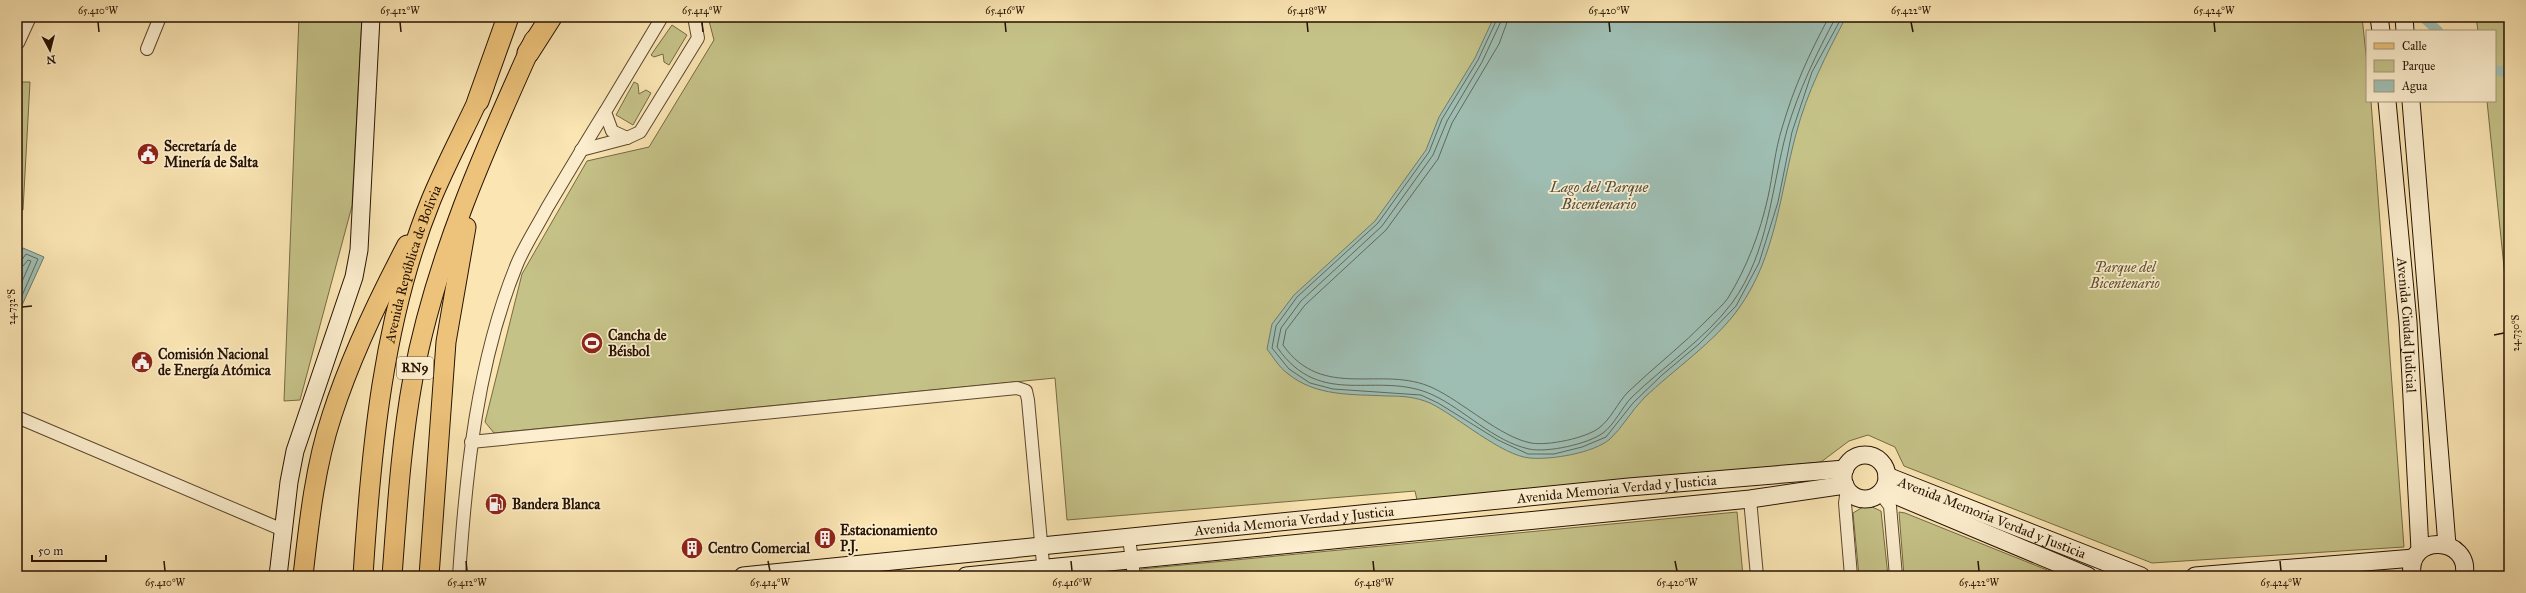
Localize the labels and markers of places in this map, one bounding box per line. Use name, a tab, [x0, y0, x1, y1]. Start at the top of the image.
place label: Secretaría de Minería de Salta	[164, 138, 259, 171]
public building icon: Secretaría de Minería de Salta	[135, 141, 161, 167]
place label: Cancha de Béisbol	[608, 327, 667, 360]
sports icon: Cancha de Béisbol	[579, 330, 605, 356]
place label: Comisión Nacional de Energía Atómica	[158, 346, 272, 380]
public building icon: Comisión Nacional de Energía Atómica	[129, 349, 155, 375]
fuel station icon: Bandera Blanca	[483, 491, 509, 517]
place label: Bandera Blanca	[512, 496, 601, 513]
place label: Estacionamiento P.J.	[840, 522, 937, 556]
building icon: Estacionamiento P.J.	[812, 525, 838, 551]
building icon: Centro Comercial	[679, 535, 705, 561]
place label: Centro Comercial	[708, 540, 811, 557]

